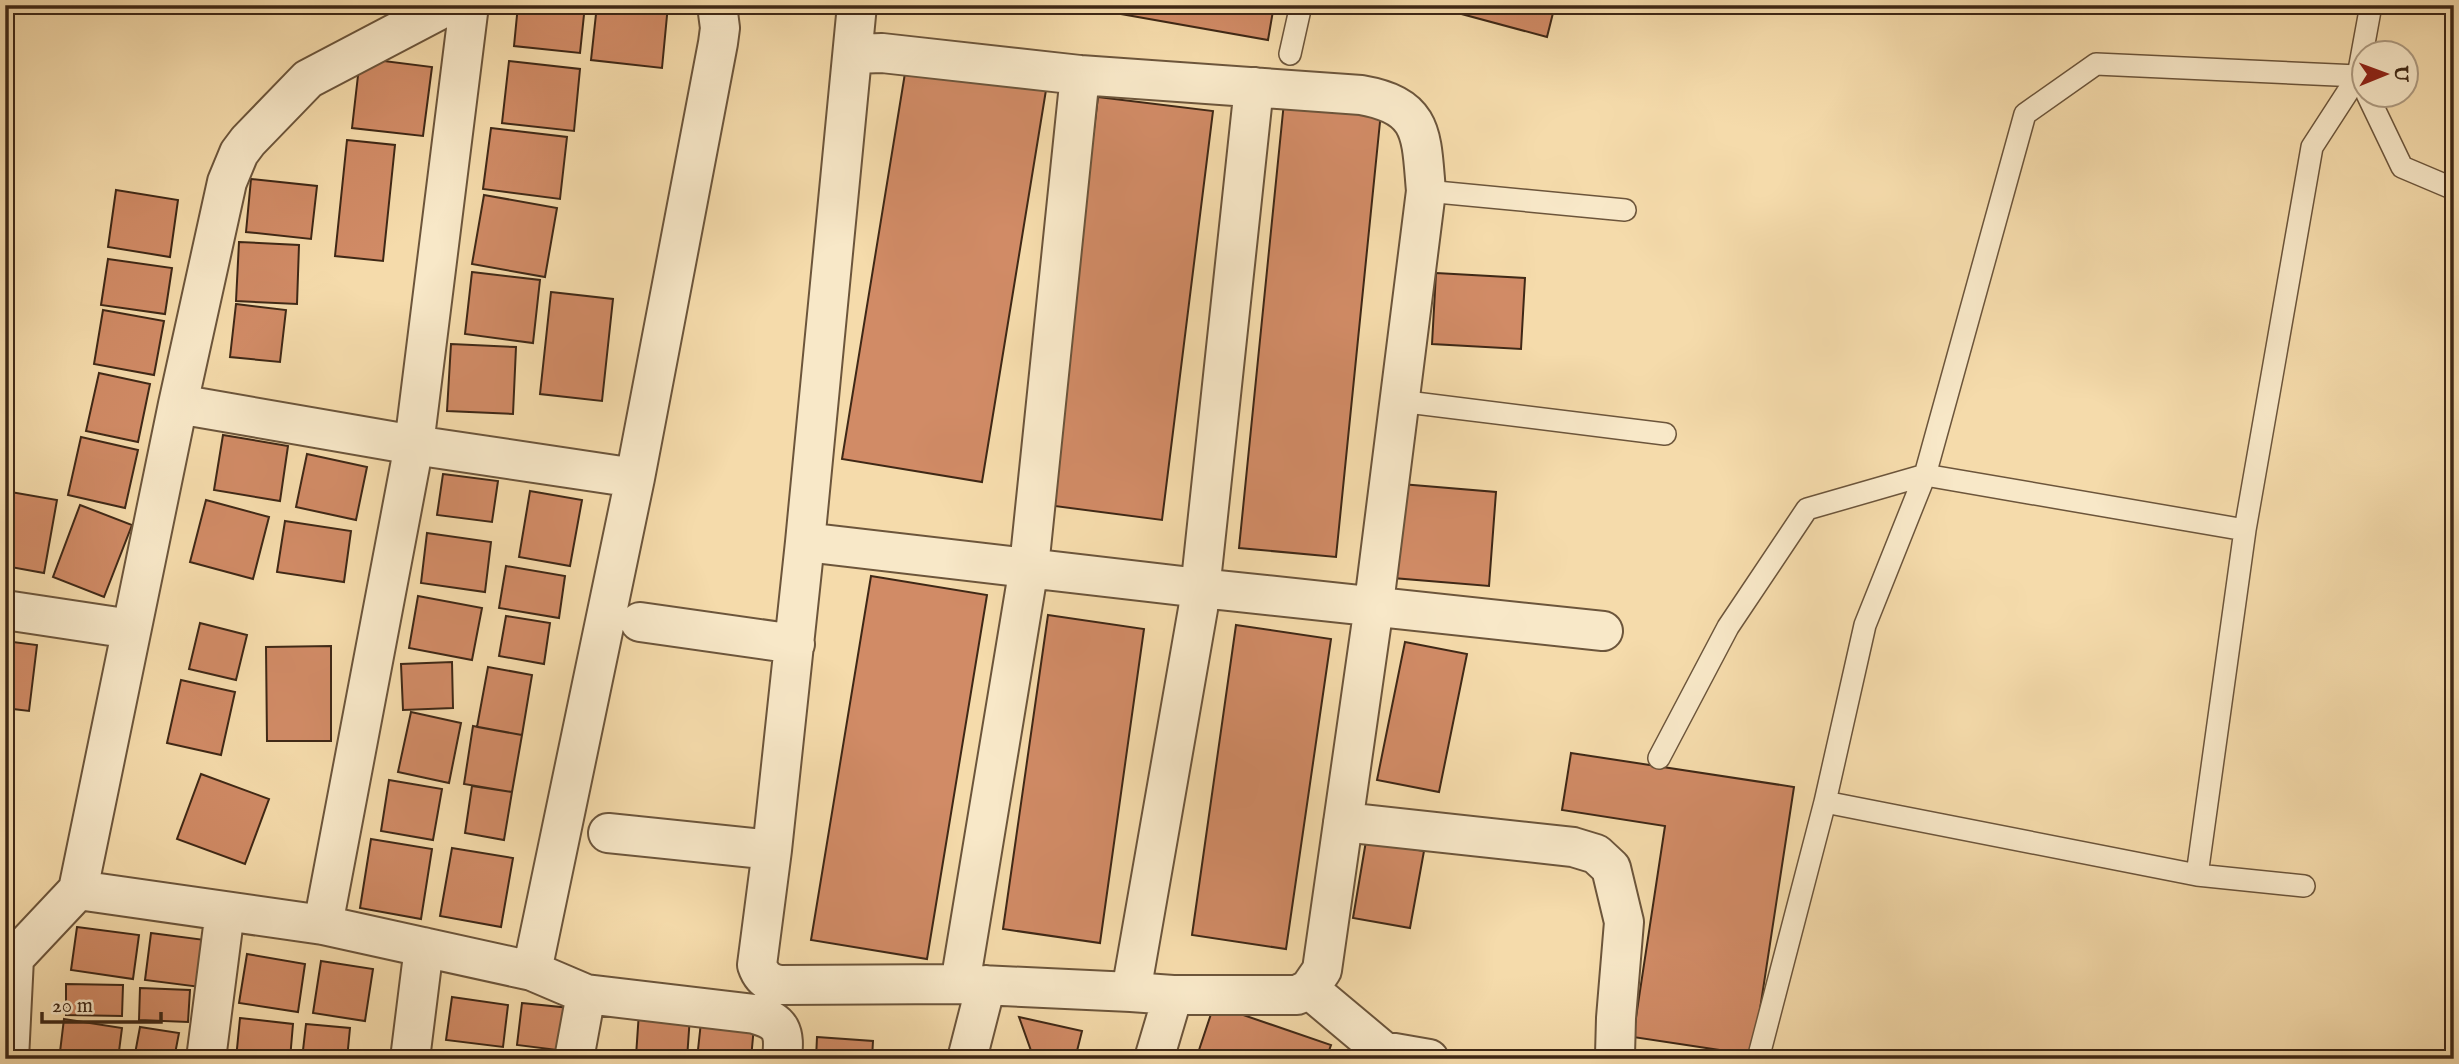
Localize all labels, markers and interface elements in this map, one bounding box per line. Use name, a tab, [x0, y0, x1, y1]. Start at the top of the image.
north arrow	[2350, 38, 2420, 108]
text: U	[2388, 64, 2412, 83]
scale bar	[42, 980, 161, 1024]
text: 20 m	[52, 993, 93, 1020]

